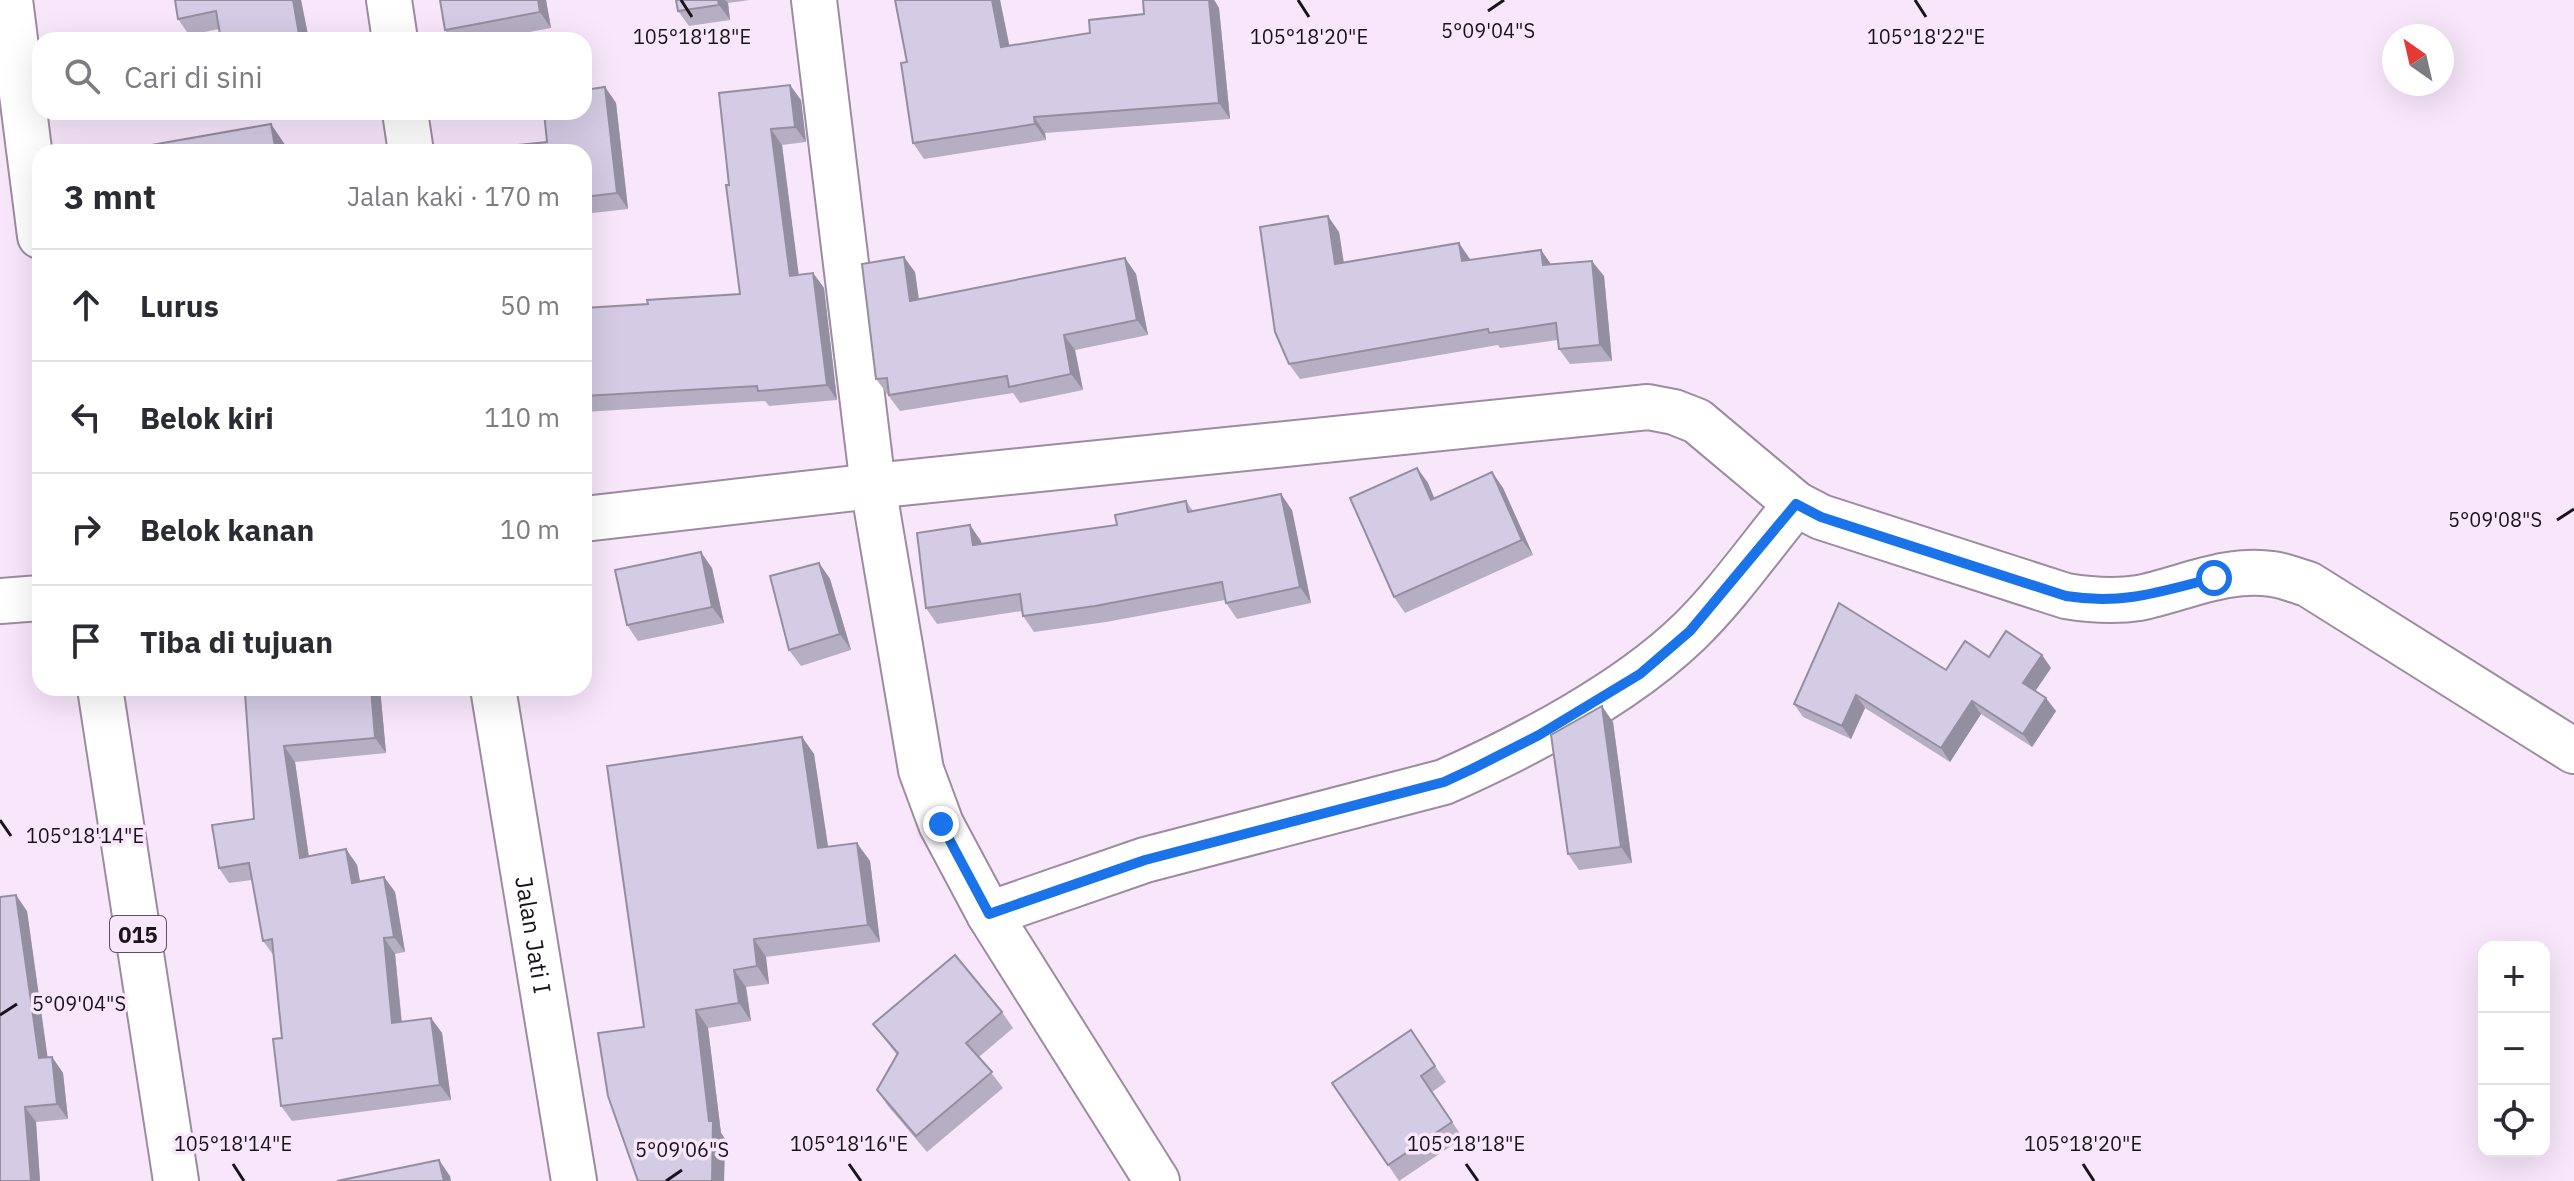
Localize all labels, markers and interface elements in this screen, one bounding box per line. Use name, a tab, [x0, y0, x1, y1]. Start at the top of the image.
text: 5°09'04"S	[1441, 17, 1535, 44]
text: 105°18'18"E	[633, 23, 751, 50]
text: 105°18'20"E	[1250, 23, 1368, 50]
text: 105°18'22"E	[1867, 23, 1985, 50]
north arrow	[2382, 24, 2454, 96]
search box	[32, 32, 592, 120]
icon: search	[60, 54, 104, 98]
text: Cari di sini	[124, 57, 263, 96]
text: 3 mnt	[64, 174, 156, 218]
text: Jalan kaki · 170 m	[347, 179, 560, 213]
icon: ahead	[64, 283, 108, 327]
text: Lurus	[140, 286, 219, 325]
text: 50 m	[500, 288, 560, 322]
icon: left	[64, 395, 108, 439]
text: Belok kiri	[140, 398, 274, 437]
text: 110 m	[484, 400, 560, 434]
text: 5°09'08"S	[2448, 506, 2542, 533]
icon: right	[64, 507, 108, 551]
text: Belok kanan	[140, 510, 314, 549]
text: 10 m	[500, 512, 560, 546]
route start	[2196, 560, 2232, 596]
icon: arrive	[64, 619, 108, 663]
text: Tiba di tujuan	[140, 622, 333, 661]
route end	[923, 806, 959, 842]
text: 105°18'14"E	[26, 822, 144, 849]
street label: Jalan Jati I	[508, 874, 559, 996]
road number: 015	[110, 916, 166, 952]
map controls	[2478, 941, 2550, 1157]
button: +	[2478, 941, 2550, 1013]
text: 5°09'04"S	[32, 990, 126, 1017]
button: −	[2478, 1013, 2550, 1085]
button: locate	[2478, 1085, 2550, 1157]
text: 105°18'14"E	[174, 1130, 292, 1157]
text: 105°18'16"E	[790, 1130, 908, 1157]
text: 105°18'18"E	[1407, 1130, 1525, 1157]
text: 105°18'20"E	[2024, 1130, 2142, 1157]
text: 5°09'06"S	[635, 1136, 729, 1163]

